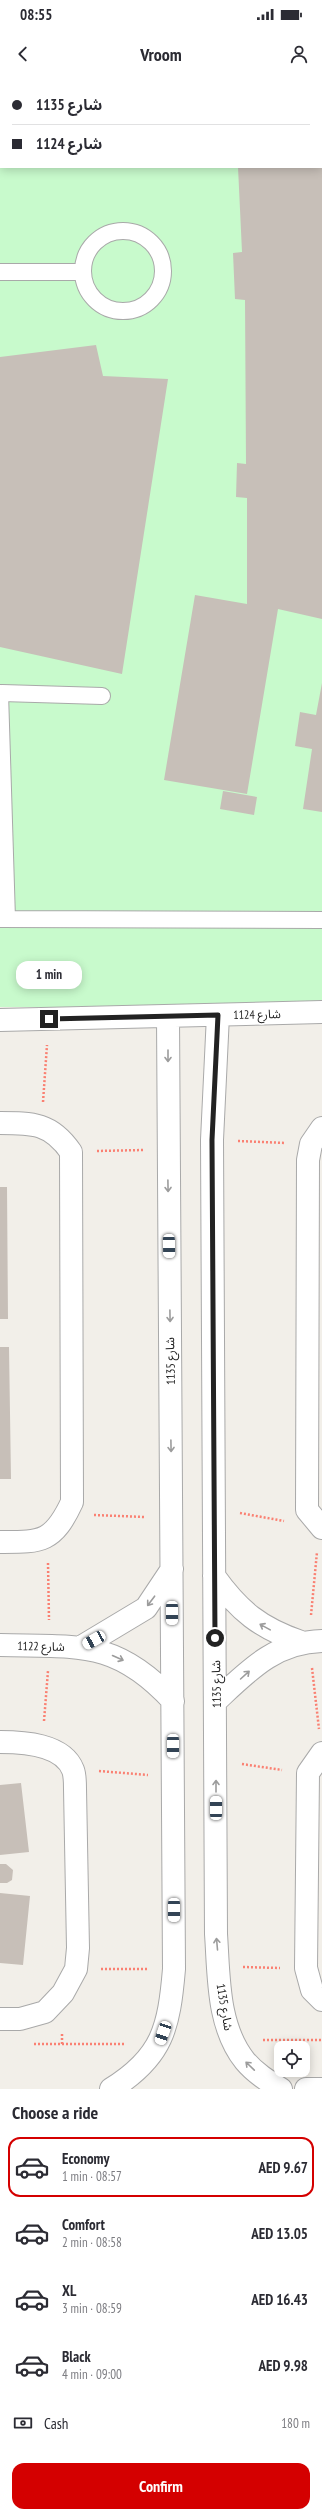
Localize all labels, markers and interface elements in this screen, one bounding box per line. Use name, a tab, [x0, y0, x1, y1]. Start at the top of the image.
text: 08:55	[20, 5, 52, 24]
icon: back	[12, 43, 34, 65]
text: Vroom	[140, 43, 182, 66]
icon: person	[288, 43, 310, 65]
text: شارع 1135	[36, 95, 102, 114]
text: شارع 1124	[36, 134, 102, 153]
callout: 1 min	[16, 961, 82, 989]
text: 1 min	[36, 966, 62, 983]
street label: شارع 1124	[233, 1006, 281, 1024]
route end	[40, 1010, 58, 1028]
one-way arrow	[164, 1049, 172, 1062]
one-way arrow	[164, 1179, 172, 1192]
car	[163, 1234, 175, 1258]
one-way arrow	[166, 1309, 173, 1322]
street label: شارع 1135	[162, 1337, 180, 1385]
one-way arrow	[167, 1439, 175, 1452]
one-way arrow	[147, 1596, 155, 1607]
car	[166, 1601, 178, 1625]
one-way arrow	[260, 1622, 272, 1630]
car	[81, 1629, 107, 1651]
route start	[206, 1629, 224, 1647]
street label: شارع 1122	[17, 1638, 65, 1656]
one-way arrow	[112, 1655, 124, 1662]
street label: شارع 1135	[208, 1660, 226, 1708]
one-way arrow	[239, 1670, 250, 1679]
car	[167, 1734, 179, 1758]
one-way arrow	[212, 1780, 220, 1793]
car	[210, 1796, 222, 1820]
car	[168, 1898, 180, 1922]
one-way arrow	[213, 1938, 220, 1951]
street label: شارع 1135	[212, 1982, 237, 2032]
car	[153, 2020, 173, 2046]
map controls	[274, 2041, 310, 2077]
button: locate	[274, 2041, 310, 2077]
one-way arrow	[245, 2061, 255, 2071]
text: Choose a ride	[12, 2101, 98, 2124]
icon: car	[14, 2149, 50, 2185]
text: Economy	[62, 2149, 110, 2168]
text: AED 9.67	[258, 2158, 308, 2177]
text: 1 min · 08:57	[62, 2168, 122, 2185]
icon: car	[14, 2215, 50, 2251]
text: Comfort	[62, 2215, 105, 2234]
text: AED 13.05	[251, 2224, 308, 2243]
text: 2 min · 08:58	[62, 2234, 122, 2251]
icon: car	[14, 2281, 50, 2317]
text: XL	[62, 2281, 76, 2300]
text: AED 16.43	[251, 2290, 308, 2309]
text: 3 min · 08:59	[62, 2300, 122, 2317]
icon: car	[14, 2347, 50, 2383]
text: Black	[62, 2347, 91, 2366]
text: AED 9.98	[258, 2356, 308, 2375]
text: 4 min · 09:00	[62, 2366, 122, 2383]
icon: cash	[12, 2412, 34, 2434]
text: Cash	[44, 2414, 68, 2433]
text: 180 m	[281, 2415, 310, 2432]
button: Confirm	[12, 2463, 310, 2509]

